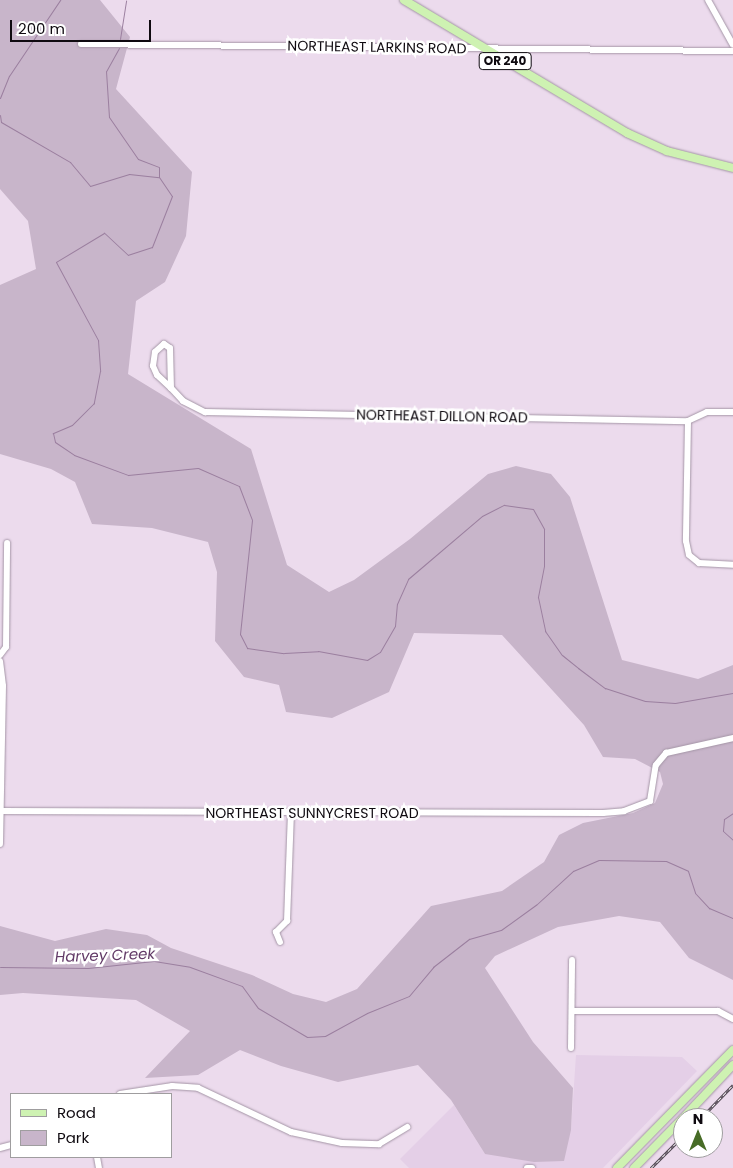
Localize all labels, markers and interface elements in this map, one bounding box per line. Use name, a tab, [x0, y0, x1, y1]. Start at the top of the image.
scale bar	[12, 10, 154, 42]
text: 200 m	[18, 18, 65, 39]
street label: NORTHEAST LARKINS ROAD	[287, 37, 467, 57]
road number: OR 240	[478, 51, 532, 70]
street label: NORTHEAST DILLON ROAD	[356, 406, 528, 426]
street label: NORTHEAST SUNNYCREST ROAD	[205, 805, 419, 821]
water label: Harvey Creek	[55, 944, 155, 966]
legend	[10, 1093, 172, 1158]
text: Road	[57, 1102, 96, 1123]
north arrow	[673, 1108, 723, 1158]
text: N	[693, 1109, 703, 1129]
text: Park	[57, 1127, 89, 1148]

